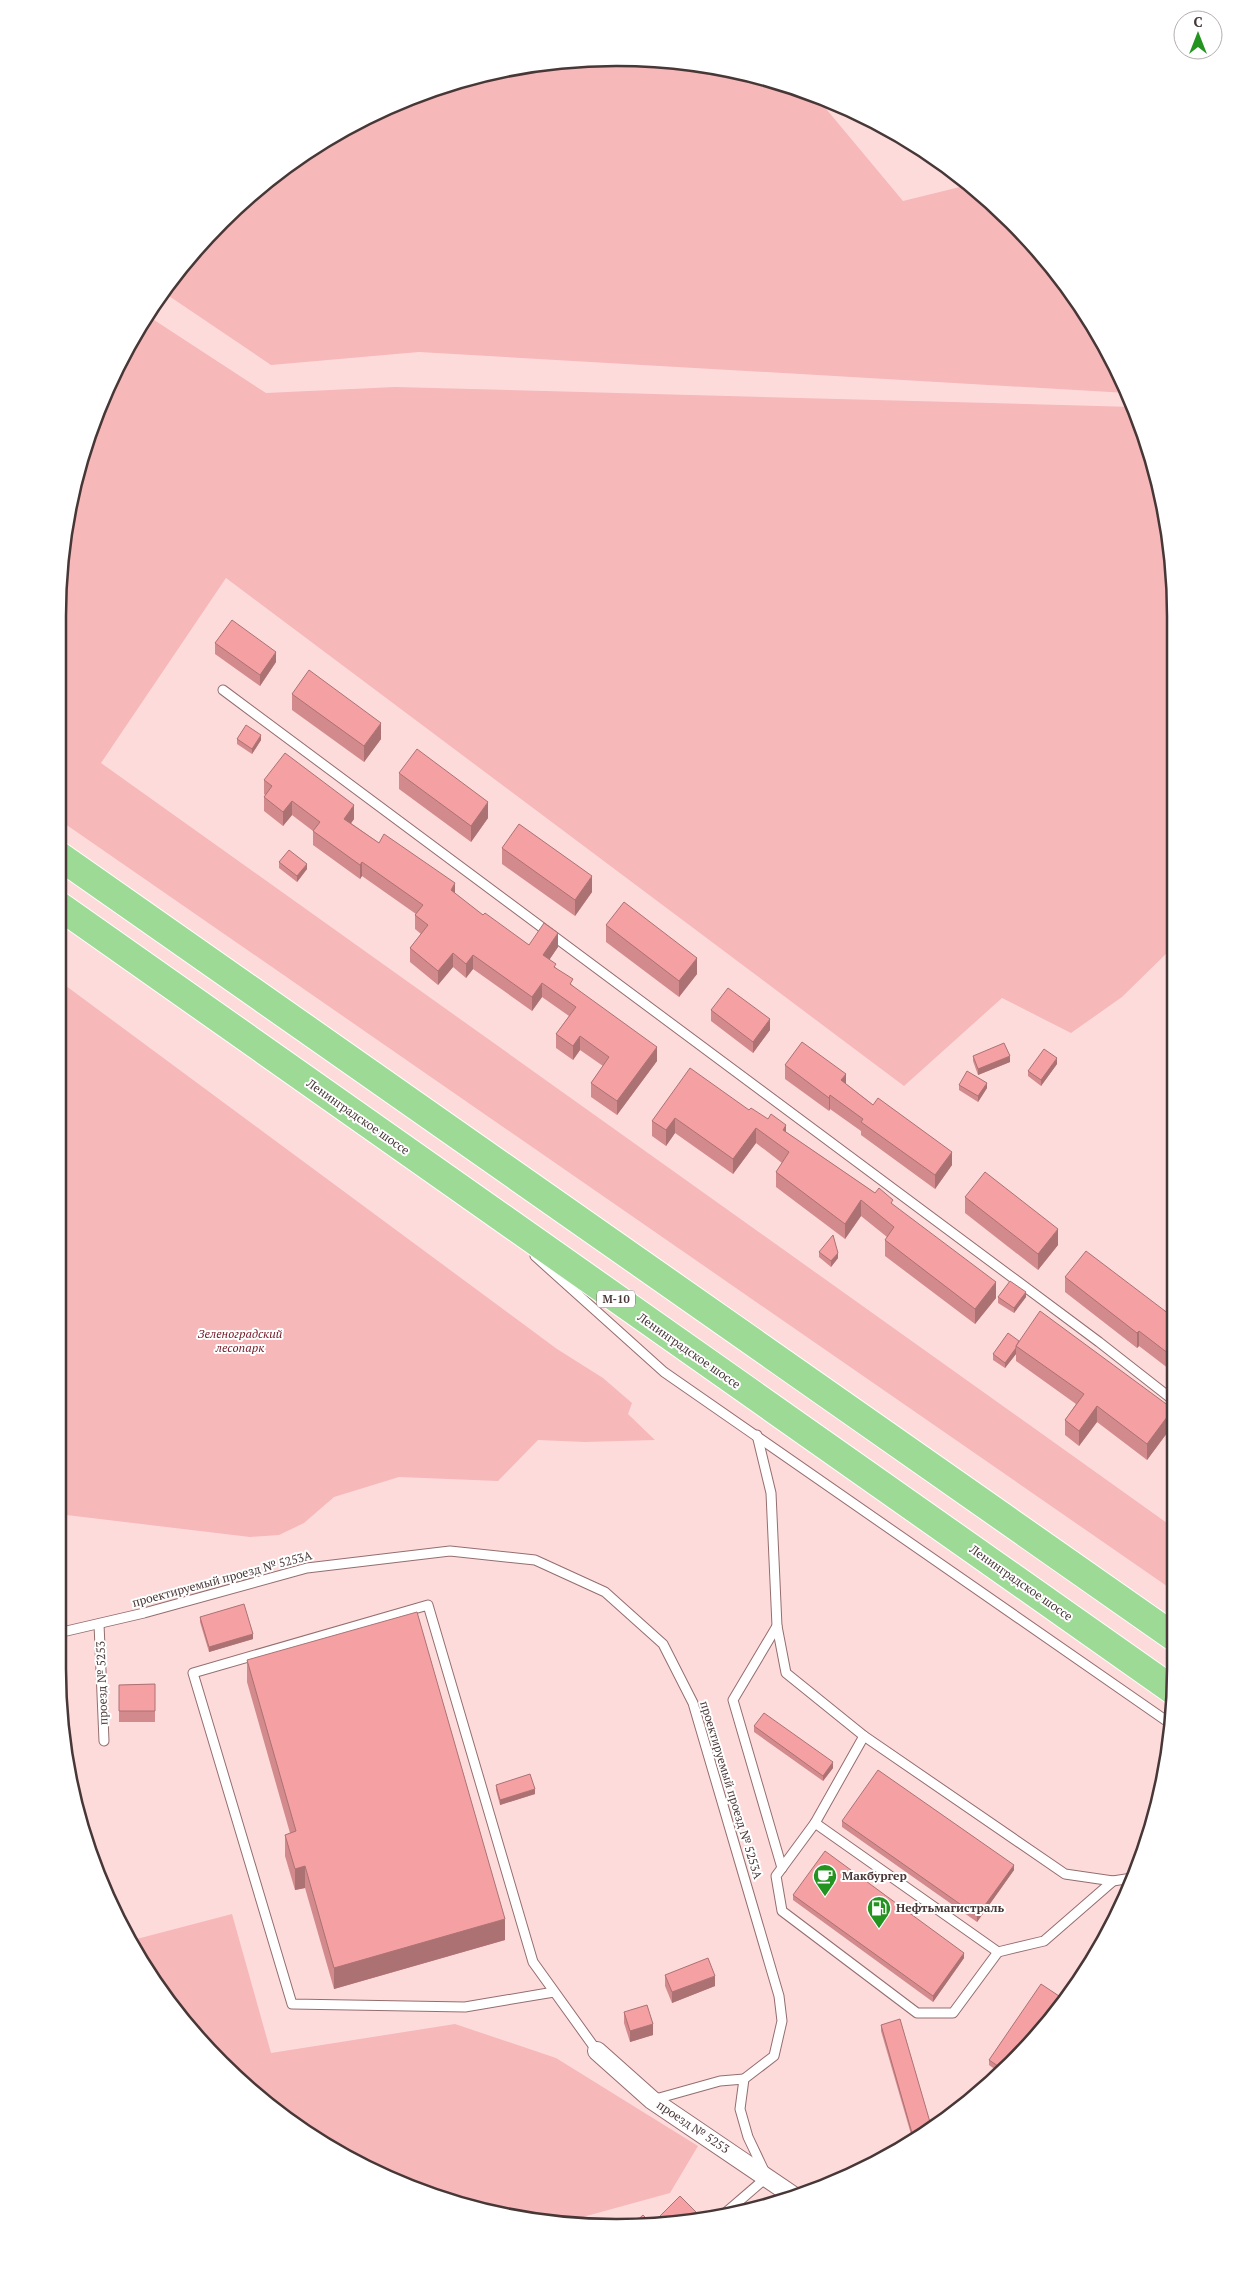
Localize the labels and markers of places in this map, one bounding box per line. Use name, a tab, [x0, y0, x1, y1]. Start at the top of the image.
cafe icon: Макбургер	[812, 1863, 838, 1897]
place label: Макбургер	[842, 1868, 907, 1883]
fuel station icon: Нефтьмагистраль	[866, 1895, 892, 1929]
place label: Нефтьмагистраль	[896, 1900, 1005, 1915]

